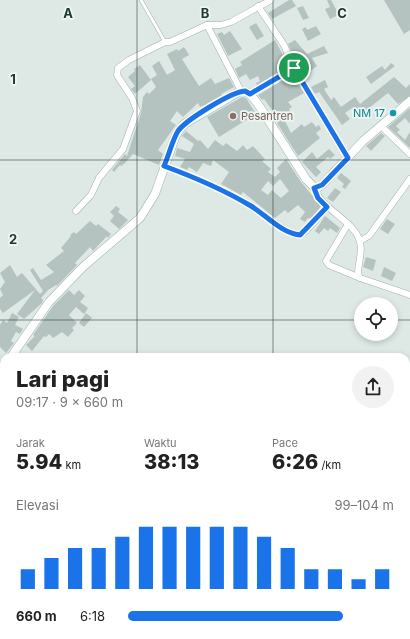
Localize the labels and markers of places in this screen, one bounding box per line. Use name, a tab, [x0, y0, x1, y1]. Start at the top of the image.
pin	[277, 51, 311, 85]
place label: NM 17	[353, 106, 385, 120]
marker: NM 17	[388, 108, 398, 118]
place label: Pesantren	[241, 109, 293, 123]
marker: Pesantren	[228, 111, 238, 121]

